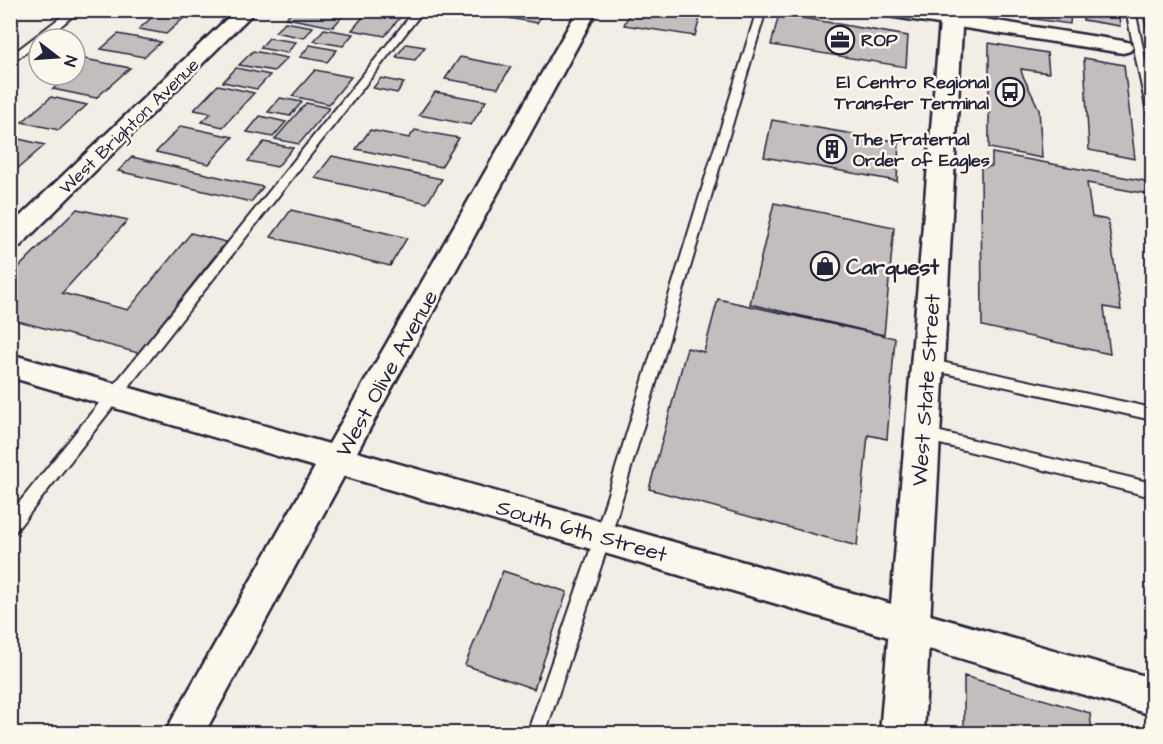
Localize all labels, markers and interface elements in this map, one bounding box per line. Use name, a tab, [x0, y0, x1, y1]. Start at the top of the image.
office icon: ROP	[824, 24, 856, 56]
north arrow	[27, 27, 87, 87]
place label: ROP	[861, 28, 898, 53]
street label: West Brighton Avenue	[54, 53, 206, 201]
text: N	[58, 53, 82, 69]
place label: El Centro Regional Transfer Terminal	[833, 70, 989, 116]
bus stop icon: El Centro Regional Transfer Terminal	[994, 76, 1026, 108]
place label: The Fraternal Order of Eagles	[852, 127, 990, 174]
building icon: The Fraternal Order of Eagles	[816, 133, 848, 165]
shop icon: Carquest	[809, 250, 841, 282]
place label: Carquest	[846, 252, 940, 283]
street label: West Olive Avenue	[329, 285, 446, 463]
street label: West State Street	[904, 293, 949, 487]
street label: South 6th Street	[492, 492, 671, 571]

